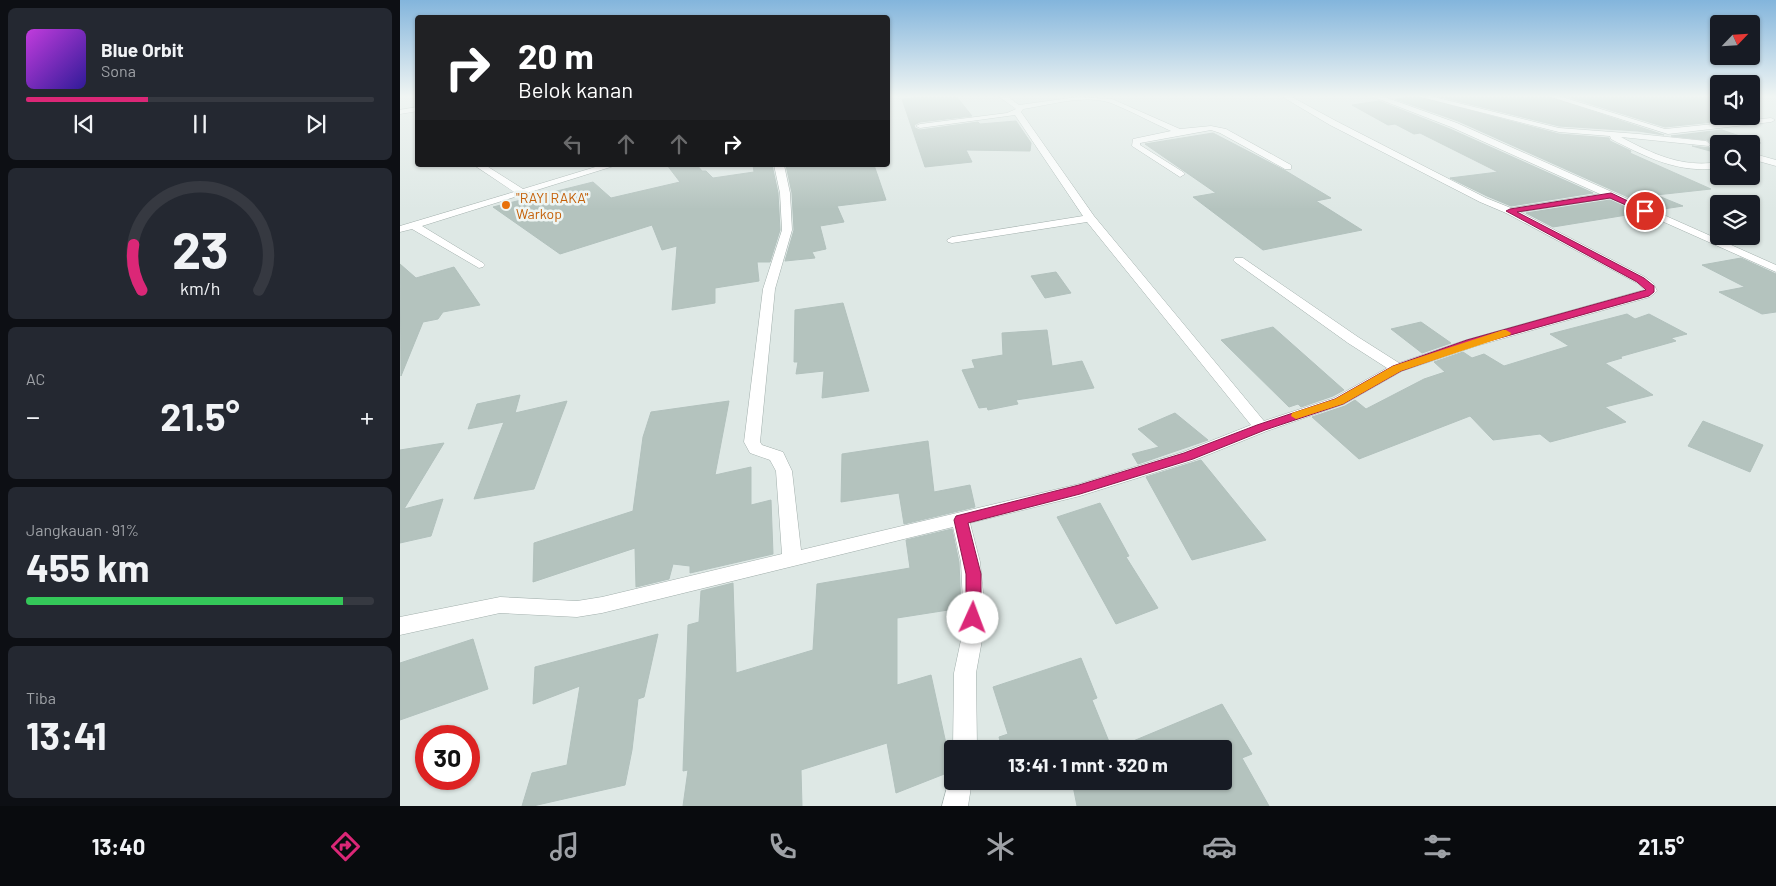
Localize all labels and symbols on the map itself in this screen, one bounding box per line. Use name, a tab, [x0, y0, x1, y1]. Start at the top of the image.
north arrow	[1710, 15, 1760, 65]
place label: "RAYI RAKA" Warkop	[516, 189, 589, 222]
pin	[1624, 190, 1666, 232]
marker: "RAYI RAKA" Warkop	[500, 199, 512, 211]
position arrow	[946, 591, 998, 643]
speed limit sign: 30	[415, 725, 480, 790]

